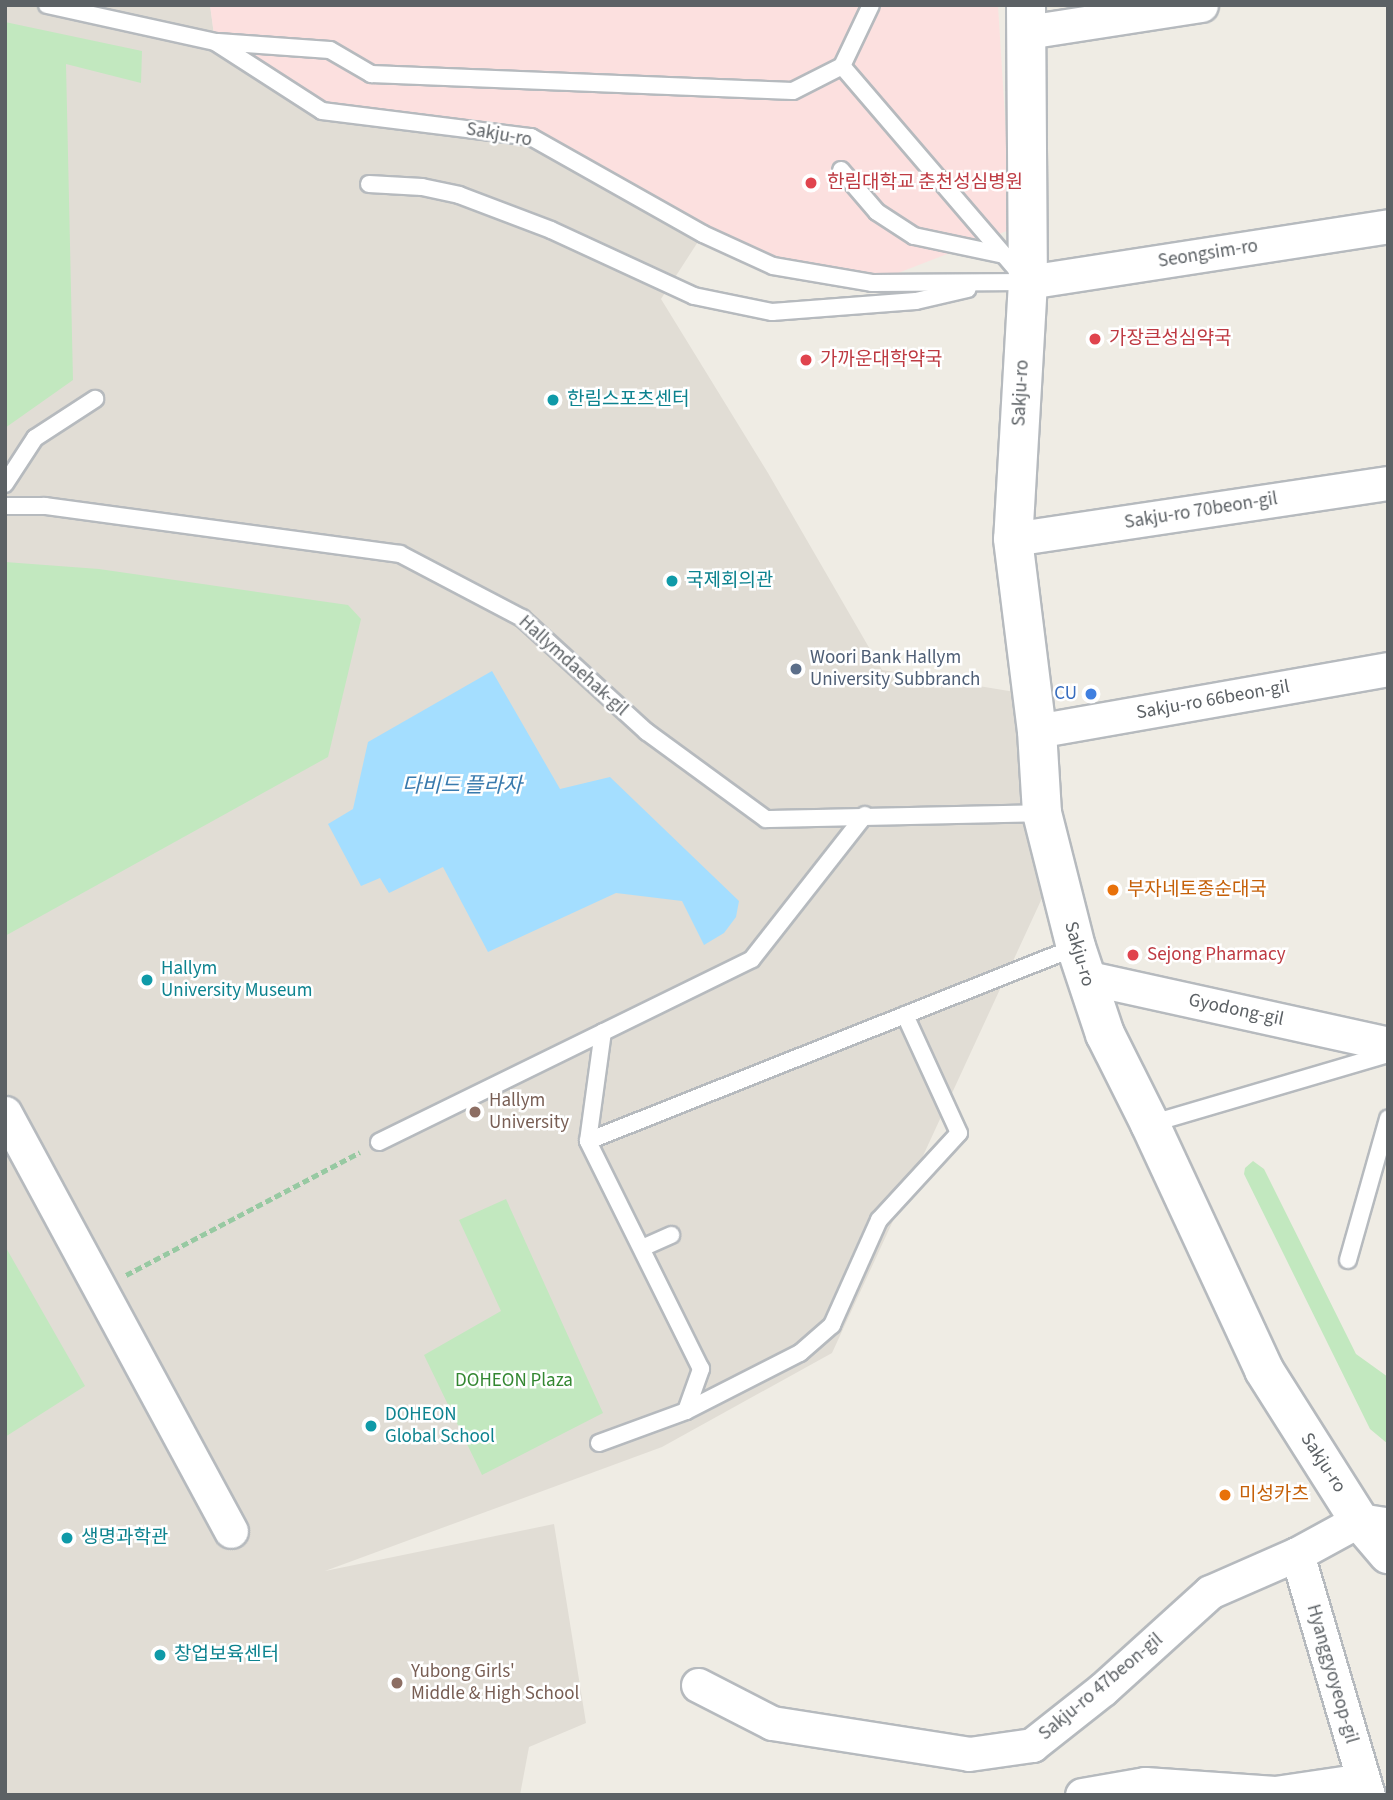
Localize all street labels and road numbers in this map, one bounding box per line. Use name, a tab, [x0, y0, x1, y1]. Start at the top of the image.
street label: Sakju-ro	[464, 118, 534, 152]
street label: Seongsim-ro	[1156, 235, 1260, 273]
street label: Sakju-ro	[1008, 359, 1034, 427]
street label: Sakju-ro 70beon-gil	[1123, 488, 1279, 534]
street label: Hallymdaehak-gil	[514, 611, 632, 721]
street label: Sakju-ro 66beon-gil	[1135, 675, 1291, 725]
street label: Sakju-ro	[1059, 919, 1099, 989]
street label: Gyodong-gil	[1186, 989, 1286, 1031]
street label: Sakju-ro	[1295, 1429, 1351, 1497]
street label: Hyanggyoyeop-gil	[1301, 1602, 1363, 1746]
street label: Sakju-ro 47beon-gil	[1034, 1628, 1168, 1746]

